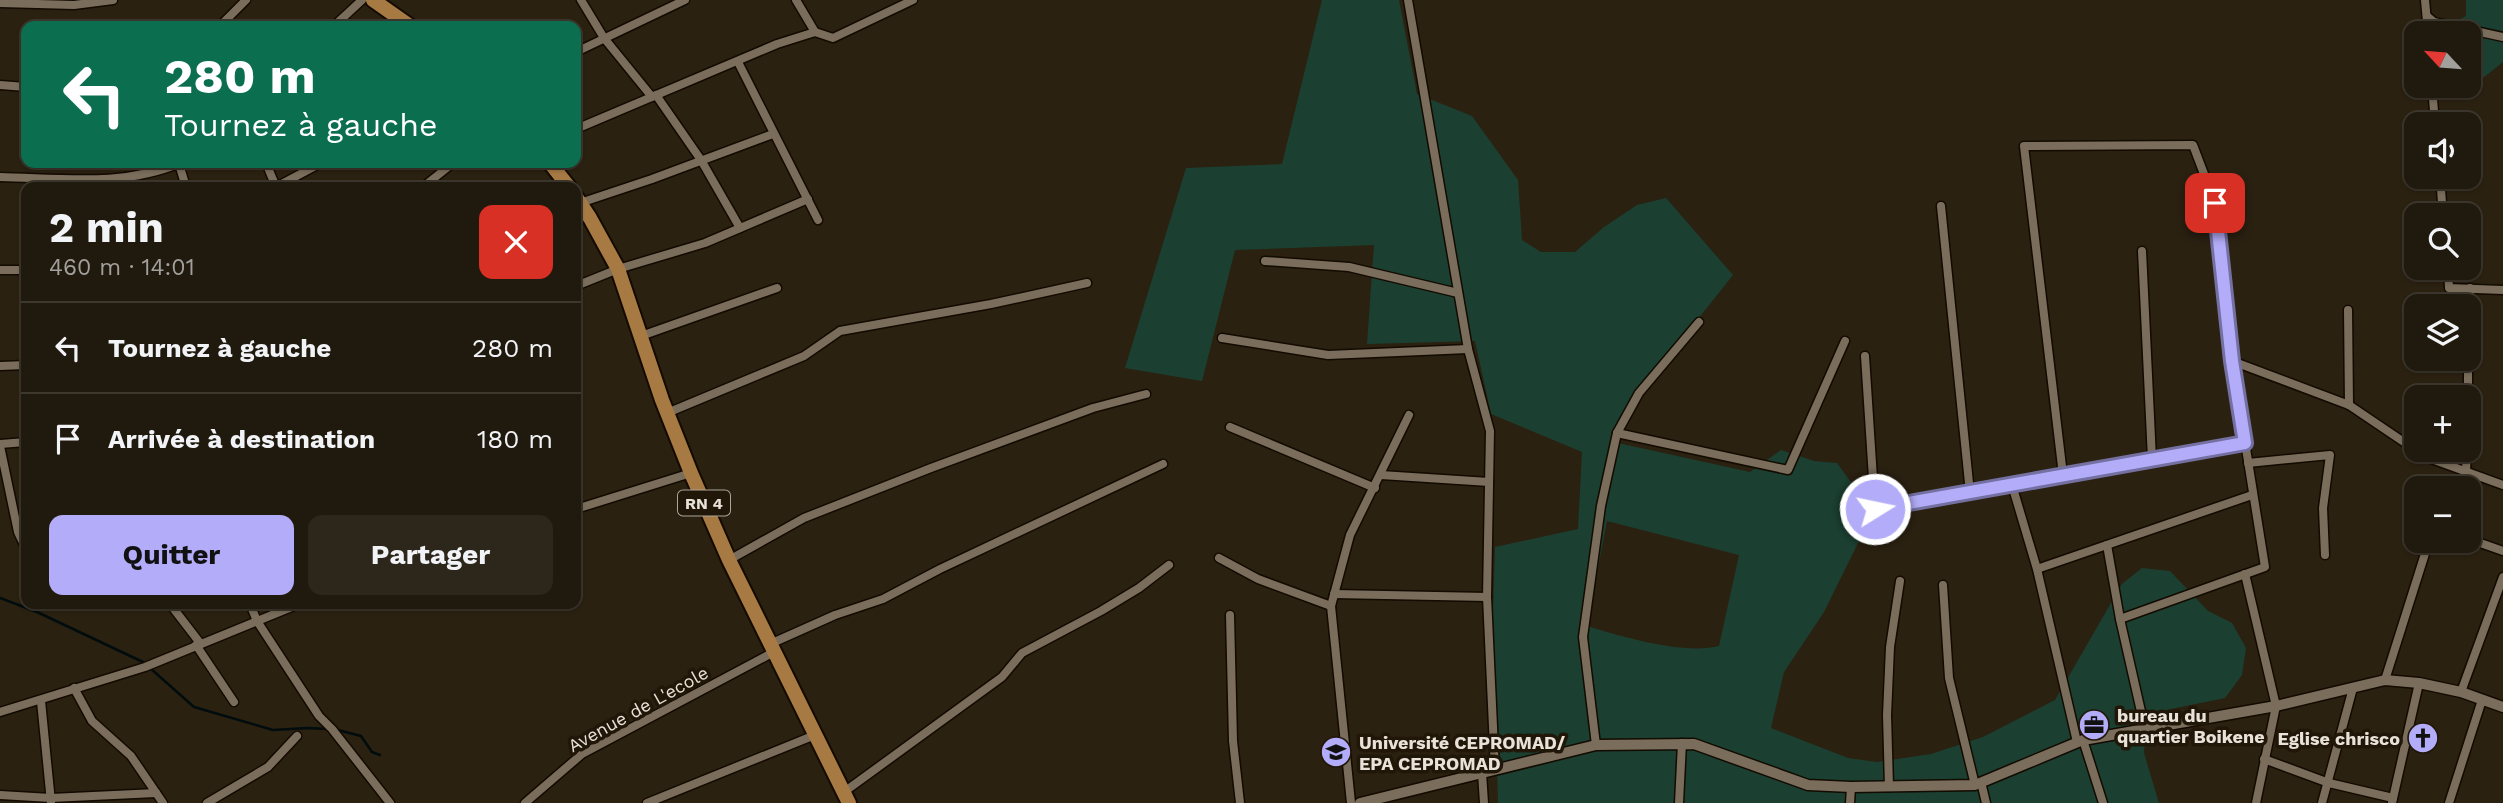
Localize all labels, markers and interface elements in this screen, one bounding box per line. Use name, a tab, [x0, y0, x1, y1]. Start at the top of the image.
north arrow	[2404, 21, 2482, 98]
map controls	[2404, 21, 2481, 553]
text: 280 m	[164, 47, 316, 105]
icon: left	[49, 49, 140, 140]
text: Tournez à gauche	[164, 106, 437, 144]
button: sound	[2404, 112, 2481, 189]
pin	[2185, 173, 2245, 233]
icon: arrive	[2196, 184, 2234, 222]
text: 2 min	[49, 203, 164, 252]
button: search	[2404, 203, 2481, 280]
button: close	[479, 205, 553, 279]
text: 460 m · 14:01	[49, 254, 195, 281]
button: layers	[2404, 294, 2481, 371]
icon: left	[49, 329, 87, 367]
text: Tournez à gauche	[108, 333, 331, 363]
text: 280 m	[472, 333, 553, 363]
button: +	[2404, 385, 2481, 462]
icon: arrive	[49, 420, 87, 458]
text: Arrivée à destination	[108, 424, 375, 454]
text: 180 m	[477, 424, 553, 454]
position arrow	[1838, 472, 1912, 546]
button: −	[2404, 476, 2481, 553]
road number: RN 4	[678, 490, 730, 516]
button: Quitter	[49, 515, 294, 595]
button: Partager	[308, 515, 553, 595]
street label: Avenue de L'ecole	[564, 662, 712, 756]
place label: bureau du quartier Boikene	[2117, 705, 2265, 747]
office icon: bureau du quartier Boikene	[2077, 708, 2111, 742]
church icon: Eglise chrisco	[2406, 721, 2440, 755]
place label: Eglise chrisco	[2277, 728, 2400, 749]
place label: Université CEPROMAD/ EPA CEPROMAD	[1359, 732, 1566, 774]
school or university icon: Université CEPROMAD/ EPA CEPROMAD	[1319, 735, 1353, 769]

